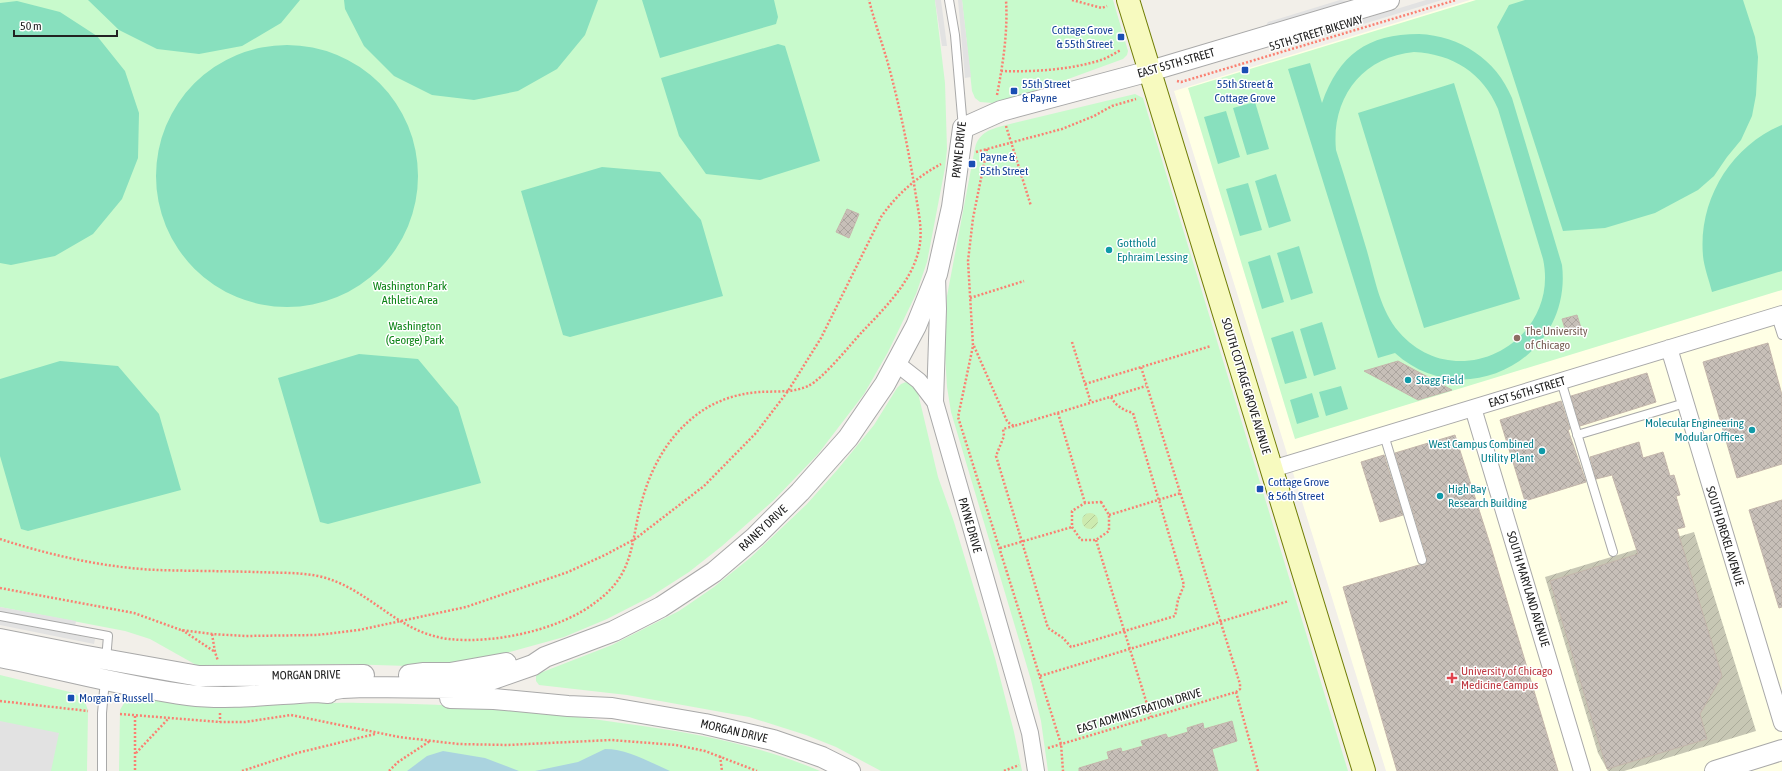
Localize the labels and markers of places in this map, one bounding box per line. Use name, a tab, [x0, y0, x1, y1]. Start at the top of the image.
place label: Cottage Grove & 55th Street	[1052, 23, 1114, 51]
marker: Cottage Grove & 55th Street	[1116, 32, 1126, 42]
marker: 55th Street & Cottage Grove	[1240, 65, 1250, 75]
place label: 55th Street & Payne	[1022, 77, 1071, 105]
place label: 55th Street & Cottage Grove	[1214, 77, 1276, 105]
marker: 55th Street & Payne	[1009, 86, 1019, 96]
place label: Payne & 55th Street	[980, 150, 1029, 178]
marker: Payne & 55th Street	[967, 159, 977, 169]
place label: Gotthold Ephraim Lessing	[1117, 236, 1189, 264]
marker: Gotthold Ephraim Lessing	[1104, 245, 1114, 255]
place label: The University of Chicago	[1525, 324, 1588, 352]
marker: The University of Chicago	[1512, 333, 1522, 343]
place label: Stagg Field	[1416, 373, 1464, 387]
marker: Stagg Field	[1403, 375, 1413, 385]
place label: Molecular Engineering Modular Offices	[1645, 416, 1745, 444]
marker: Molecular Engineering Modular Offices	[1747, 425, 1757, 435]
place label: West Campus Combined Utility Plant	[1429, 437, 1535, 465]
marker: West Campus Combined Utility Plant	[1537, 446, 1547, 456]
place label: Cottage Grove & 56th Street	[1268, 475, 1329, 503]
place label: High Bay Research Building	[1448, 482, 1528, 510]
marker: Cottage Grove & 56th Street	[1255, 484, 1265, 494]
marker: High Bay Research Building	[1435, 491, 1445, 501]
place label: University of Chicago Medicine Campus	[1461, 664, 1553, 692]
marker: University of Chicago Medicine Campus	[1446, 672, 1458, 684]
place label: Morgan & Russell	[79, 691, 155, 705]
marker: Morgan & Russell	[66, 693, 76, 703]

